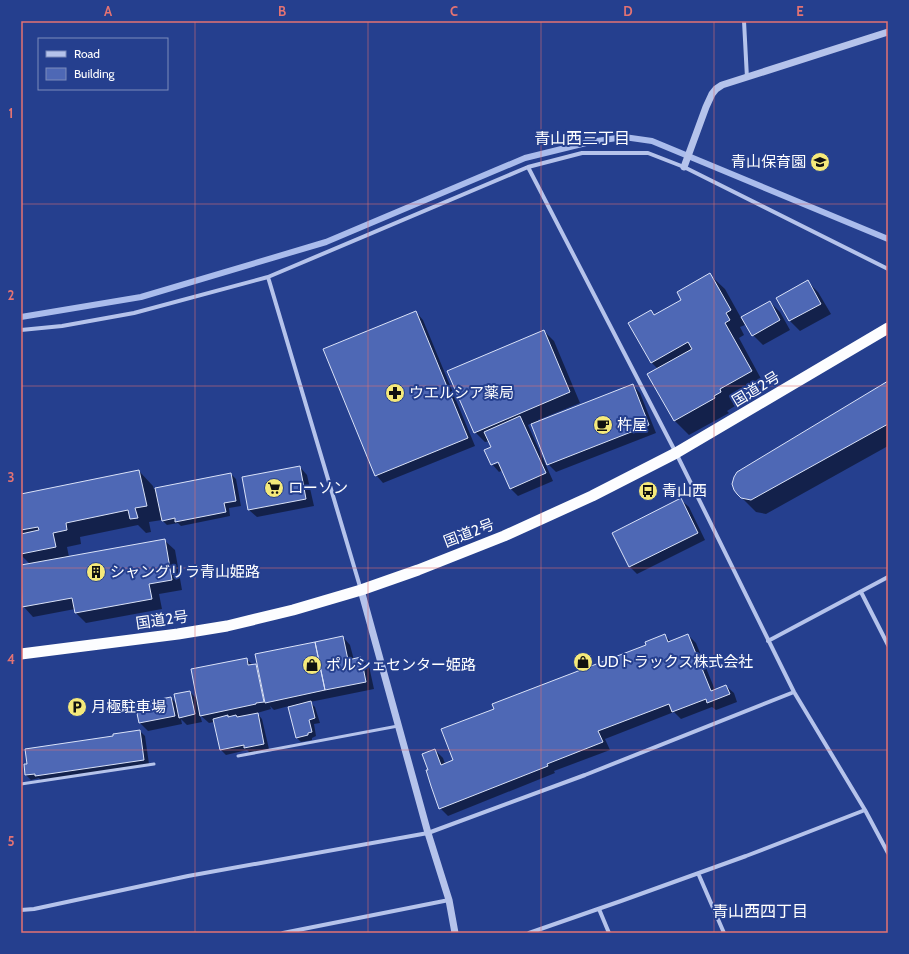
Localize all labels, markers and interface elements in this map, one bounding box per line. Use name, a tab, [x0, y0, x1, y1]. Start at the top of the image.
text: A	[104, 3, 113, 19]
text: B	[278, 3, 286, 19]
text: C	[450, 3, 458, 19]
text: D	[623, 3, 633, 19]
text: E	[796, 3, 804, 19]
legend	[38, 38, 168, 90]
text: Road	[74, 46, 100, 61]
text: Building	[74, 66, 116, 81]
text: 1	[9, 105, 13, 121]
district label: 青山西三丁目	[534, 129, 630, 148]
school or university icon: 青山保育園	[809, 151, 831, 173]
place label: 青山保育園	[731, 153, 806, 171]
text: 2	[8, 287, 15, 303]
street label: 国道2号	[729, 368, 783, 410]
pharmacy icon: ウエルシア薬局	[384, 382, 406, 404]
place label: ウエルシア薬局	[409, 384, 514, 402]
cafe icon: 杵屋	[592, 414, 614, 436]
place label: 杵屋	[617, 416, 647, 434]
text: 3	[7, 469, 15, 485]
supermarket icon: ローソン	[263, 477, 285, 499]
place label: ローソン	[288, 479, 348, 497]
bus stop icon: 青山西	[637, 480, 659, 502]
place label: 青山西	[662, 482, 707, 500]
street label: 国道2号	[441, 515, 497, 551]
building icon: シャングリラ青山姫路	[85, 561, 107, 583]
place label: シャングリラ青山姫路	[110, 563, 260, 581]
street label: 国道2号	[135, 607, 189, 633]
text: 4	[7, 651, 15, 667]
shop icon: UDトラックス株式会社	[572, 651, 594, 673]
place label: UDトラックス株式会社	[597, 653, 753, 671]
shop icon: ポルシェセンター姫路	[301, 654, 323, 676]
place label: ポルシェセンター姫路	[326, 656, 476, 674]
parking icon: 月極駐車場	[66, 696, 88, 718]
place label: 月極駐車場	[91, 698, 166, 716]
text: 5	[8, 833, 15, 849]
district label: 青山西四丁目	[712, 902, 808, 921]

